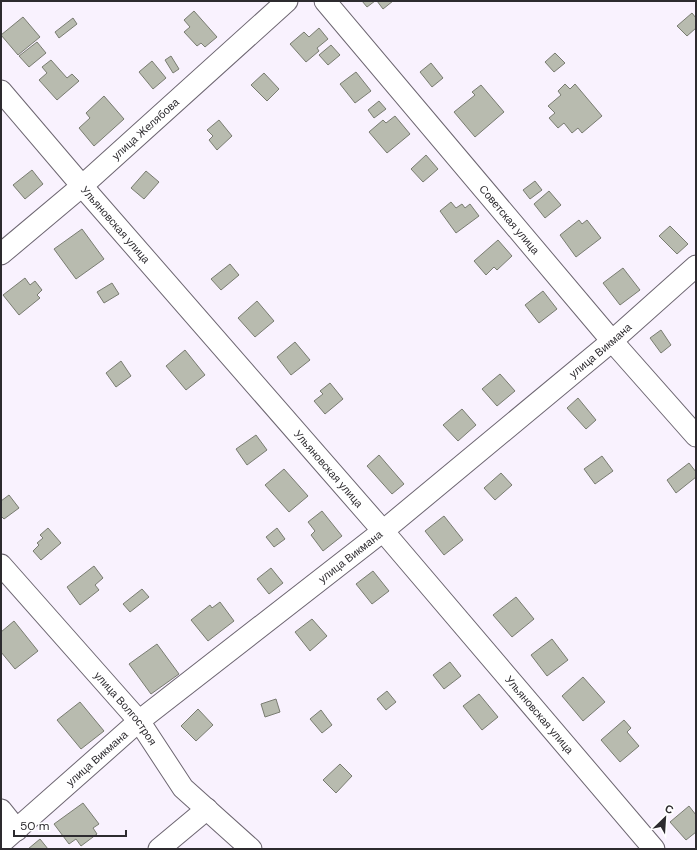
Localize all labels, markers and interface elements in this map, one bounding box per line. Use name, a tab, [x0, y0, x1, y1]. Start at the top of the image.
street label: улица Желябова	[109, 94, 182, 163]
street label: Советская улица	[476, 182, 543, 258]
street label: Ульяновская улица	[78, 183, 154, 267]
street label: улица Викмана	[566, 319, 635, 381]
street label: Ульяновская улица	[291, 427, 367, 511]
street label: улица Викмана	[315, 527, 386, 586]
street label: улица Волгостроя	[91, 668, 160, 748]
street label: Ульяновская улица	[502, 673, 577, 757]
street label: улица Викмана	[63, 727, 131, 789]
north arrow	[645, 798, 685, 838]
text: С	[663, 801, 676, 817]
scale bar	[14, 812, 126, 838]
text: 50 m	[20, 818, 49, 834]

